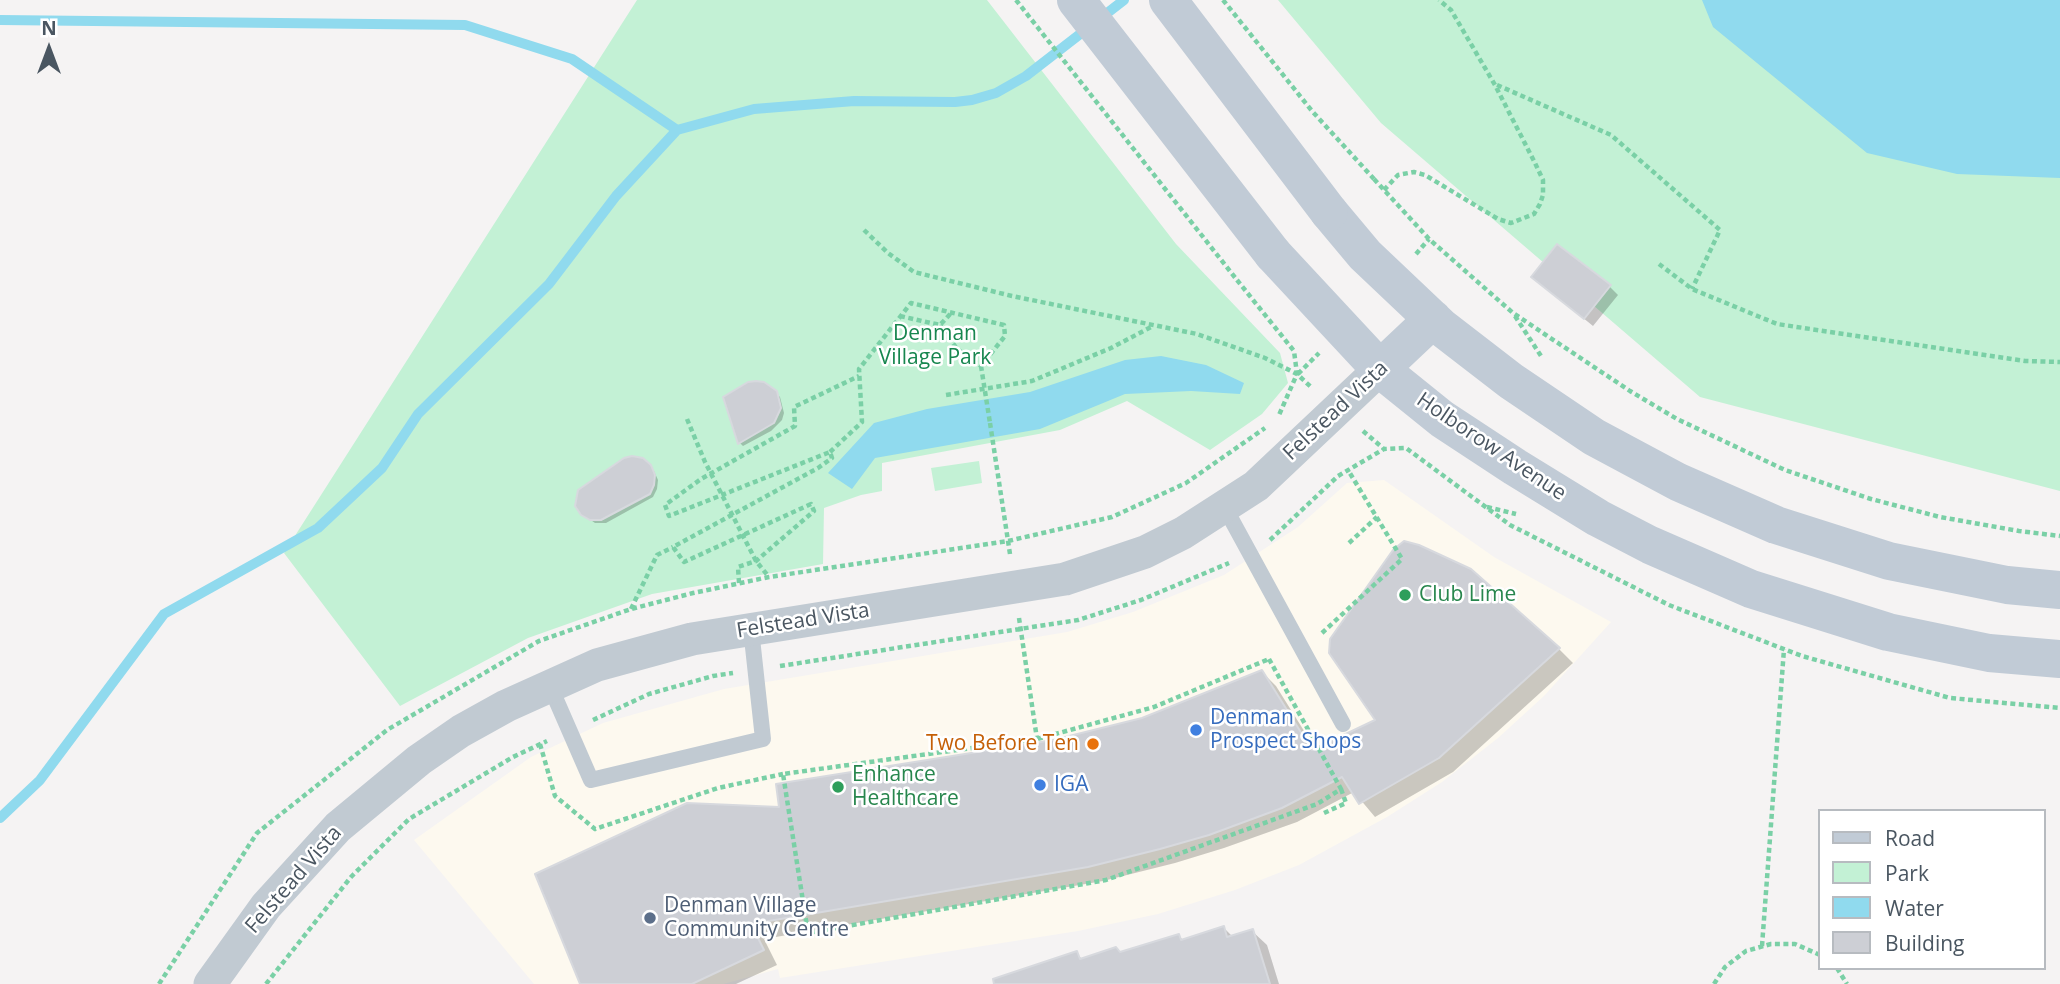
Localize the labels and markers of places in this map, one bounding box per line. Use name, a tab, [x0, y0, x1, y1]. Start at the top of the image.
place label: Club Lime	[1419, 582, 1516, 608]
marker: Club Lime	[1397, 587, 1413, 603]
place label: Denman Prospect Shops	[1210, 705, 1361, 755]
marker: Denman Prospect Shops	[1188, 722, 1204, 738]
place label: Two Before Ten	[926, 731, 1079, 757]
marker: Two Before Ten	[1085, 736, 1101, 752]
place label: Enhance Healthcare	[852, 762, 959, 812]
place label: IGA	[1054, 772, 1088, 798]
marker: IGA	[1032, 777, 1048, 793]
marker: Enhance Healthcare	[830, 779, 846, 795]
place label: Denman Village Community Centre	[664, 893, 849, 943]
marker: Denman Village Community Centre	[642, 910, 658, 926]

